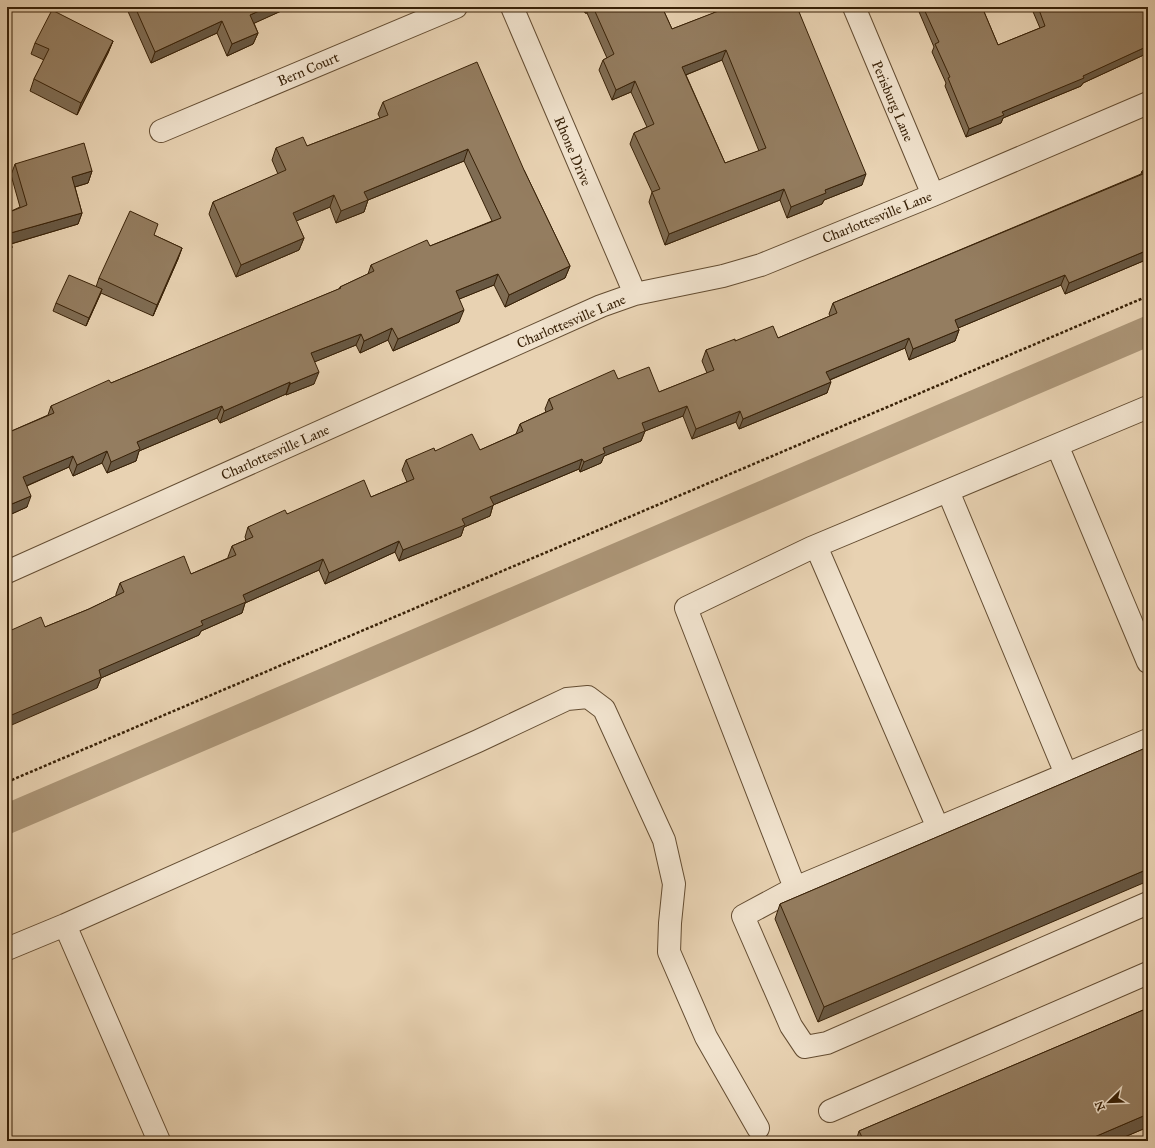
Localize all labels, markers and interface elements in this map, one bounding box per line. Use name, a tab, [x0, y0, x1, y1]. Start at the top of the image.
street label: Bern Court	[275, 49, 342, 90]
street label: Perisburg Lane	[868, 58, 917, 144]
street label: Rhone Drive	[550, 114, 595, 189]
street label: Charlottesville Lane	[820, 188, 935, 247]
street label: Charlottesville Lane	[514, 291, 628, 352]
street label: Charlottesville Lane	[218, 421, 332, 484]
north arrow	[1089, 1082, 1129, 1122]
text: N	[1092, 1098, 1108, 1113]

